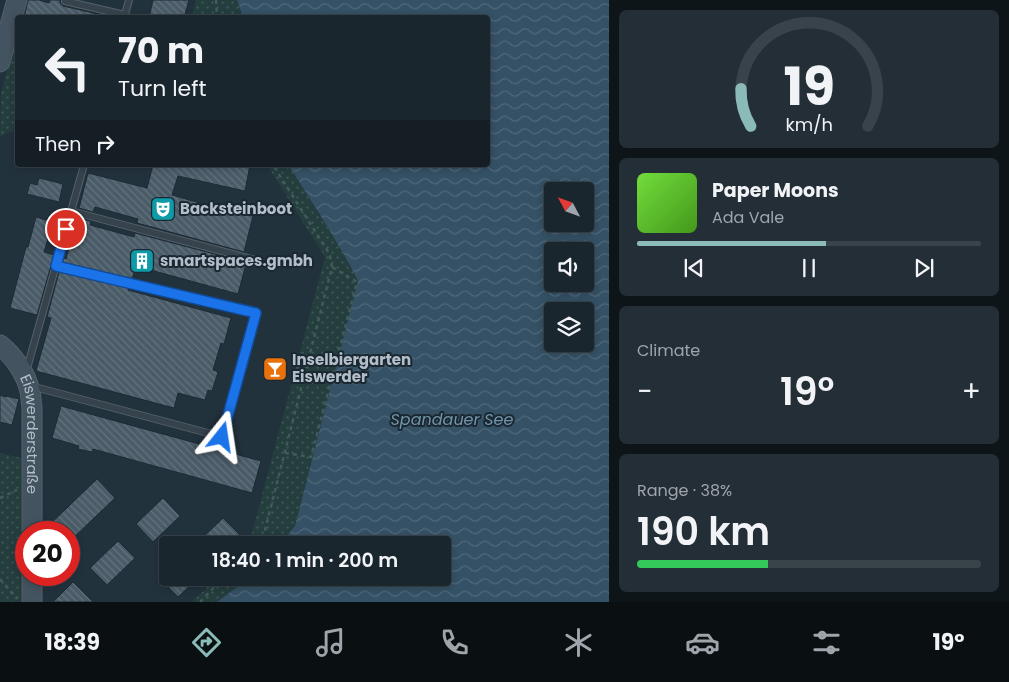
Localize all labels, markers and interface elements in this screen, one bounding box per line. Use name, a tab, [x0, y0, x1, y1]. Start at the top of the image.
text: 70 m	[118, 26, 204, 75]
icon: left	[35, 35, 100, 100]
text: 19	[783, 50, 835, 123]
text: Turn left	[118, 73, 206, 104]
text: km/h	[785, 112, 833, 137]
icon: right	[91, 130, 119, 158]
text: Then	[35, 131, 81, 158]
text: Paper Moons	[712, 177, 839, 204]
north arrow	[544, 182, 594, 232]
map controls	[544, 182, 594, 352]
theatre icon: Backsteinboot	[150, 196, 176, 222]
place label: Backsteinboot	[180, 198, 292, 219]
text: Ada Vale	[712, 206, 784, 229]
pin	[45, 208, 87, 250]
icon: arrive	[52, 215, 80, 243]
button: sound	[544, 242, 594, 292]
building icon: smartspaces.gmbh	[129, 248, 155, 274]
place label: smartspaces.gmbh	[160, 250, 313, 271]
icon: previous	[680, 254, 708, 282]
icon: pause	[795, 254, 823, 282]
icon: next	[910, 254, 938, 282]
button: layers	[544, 302, 594, 352]
text: Climate	[637, 339, 700, 362]
place label: Inselbiergarten Eiswerder	[292, 349, 411, 387]
bar icon: Inselbiergarten Eiswerder	[262, 356, 288, 382]
text: 19°	[780, 365, 834, 418]
street label: Eiswerderstraße	[15, 371, 43, 494]
text: −	[637, 372, 652, 411]
text: +	[962, 372, 981, 411]
water label: Spandauer See	[391, 408, 514, 431]
position arrow	[195, 410, 247, 462]
text: Range · 38%	[637, 479, 732, 502]
text: 190 km	[637, 505, 770, 558]
speed limit sign: 20	[15, 521, 80, 586]
text: 18:40 · 1 min · 200 m	[212, 547, 398, 574]
icon: directions	[189, 625, 224, 660]
icon: music	[313, 625, 348, 660]
icon: phone	[437, 625, 472, 660]
icon: climate	[561, 625, 596, 660]
icon: car	[685, 625, 720, 660]
icon: filters	[809, 625, 844, 660]
text: 18:39	[44, 627, 100, 658]
text: 19°	[933, 627, 965, 658]

